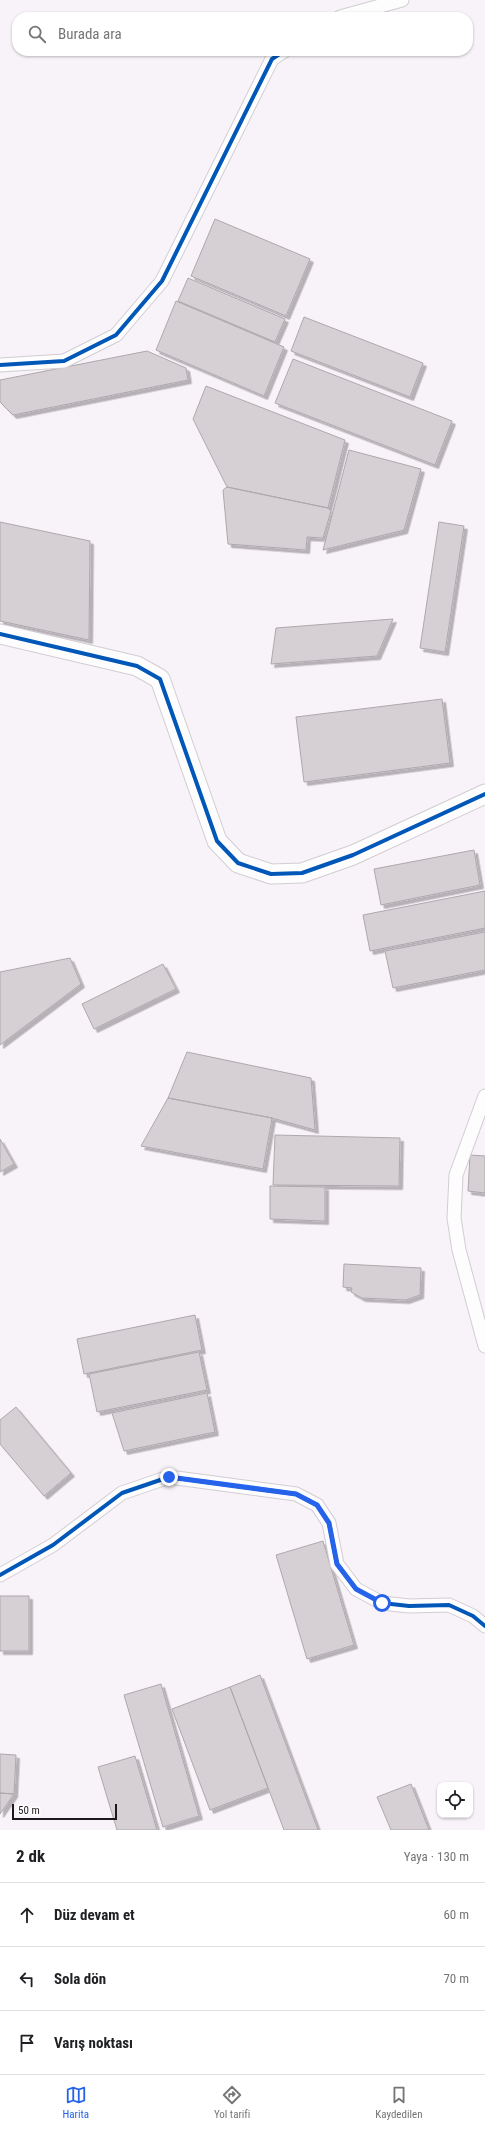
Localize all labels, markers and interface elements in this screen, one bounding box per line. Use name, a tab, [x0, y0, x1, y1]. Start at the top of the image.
search box	[12, 12, 473, 56]
icon: search	[26, 23, 48, 45]
text: Burada ara	[58, 25, 122, 43]
route end	[160, 1468, 178, 1486]
route start	[373, 1594, 391, 1612]
map controls	[437, 1782, 473, 1818]
button: locate	[437, 1782, 473, 1818]
scale bar	[12, 1802, 117, 1821]
text: 50 m	[18, 1804, 40, 1817]
text: 2 dk	[16, 1846, 45, 1866]
text: Yaya · 130 m	[404, 1849, 469, 1864]
icon: ahead	[16, 1904, 38, 1926]
text: Düz devam et	[54, 1906, 135, 1924]
text: 60 m	[443, 1907, 469, 1922]
icon: left	[16, 1968, 38, 1990]
text: Sola dön	[54, 1970, 106, 1988]
text: 70 m	[443, 1971, 469, 1986]
icon: arrive	[16, 2032, 38, 2054]
text: Varış noktası	[54, 2034, 133, 2052]
tab: Harita	[62, 2084, 89, 2121]
tab: Yol tarifi	[214, 2084, 250, 2121]
tab: Kaydedilen	[375, 2084, 423, 2121]

